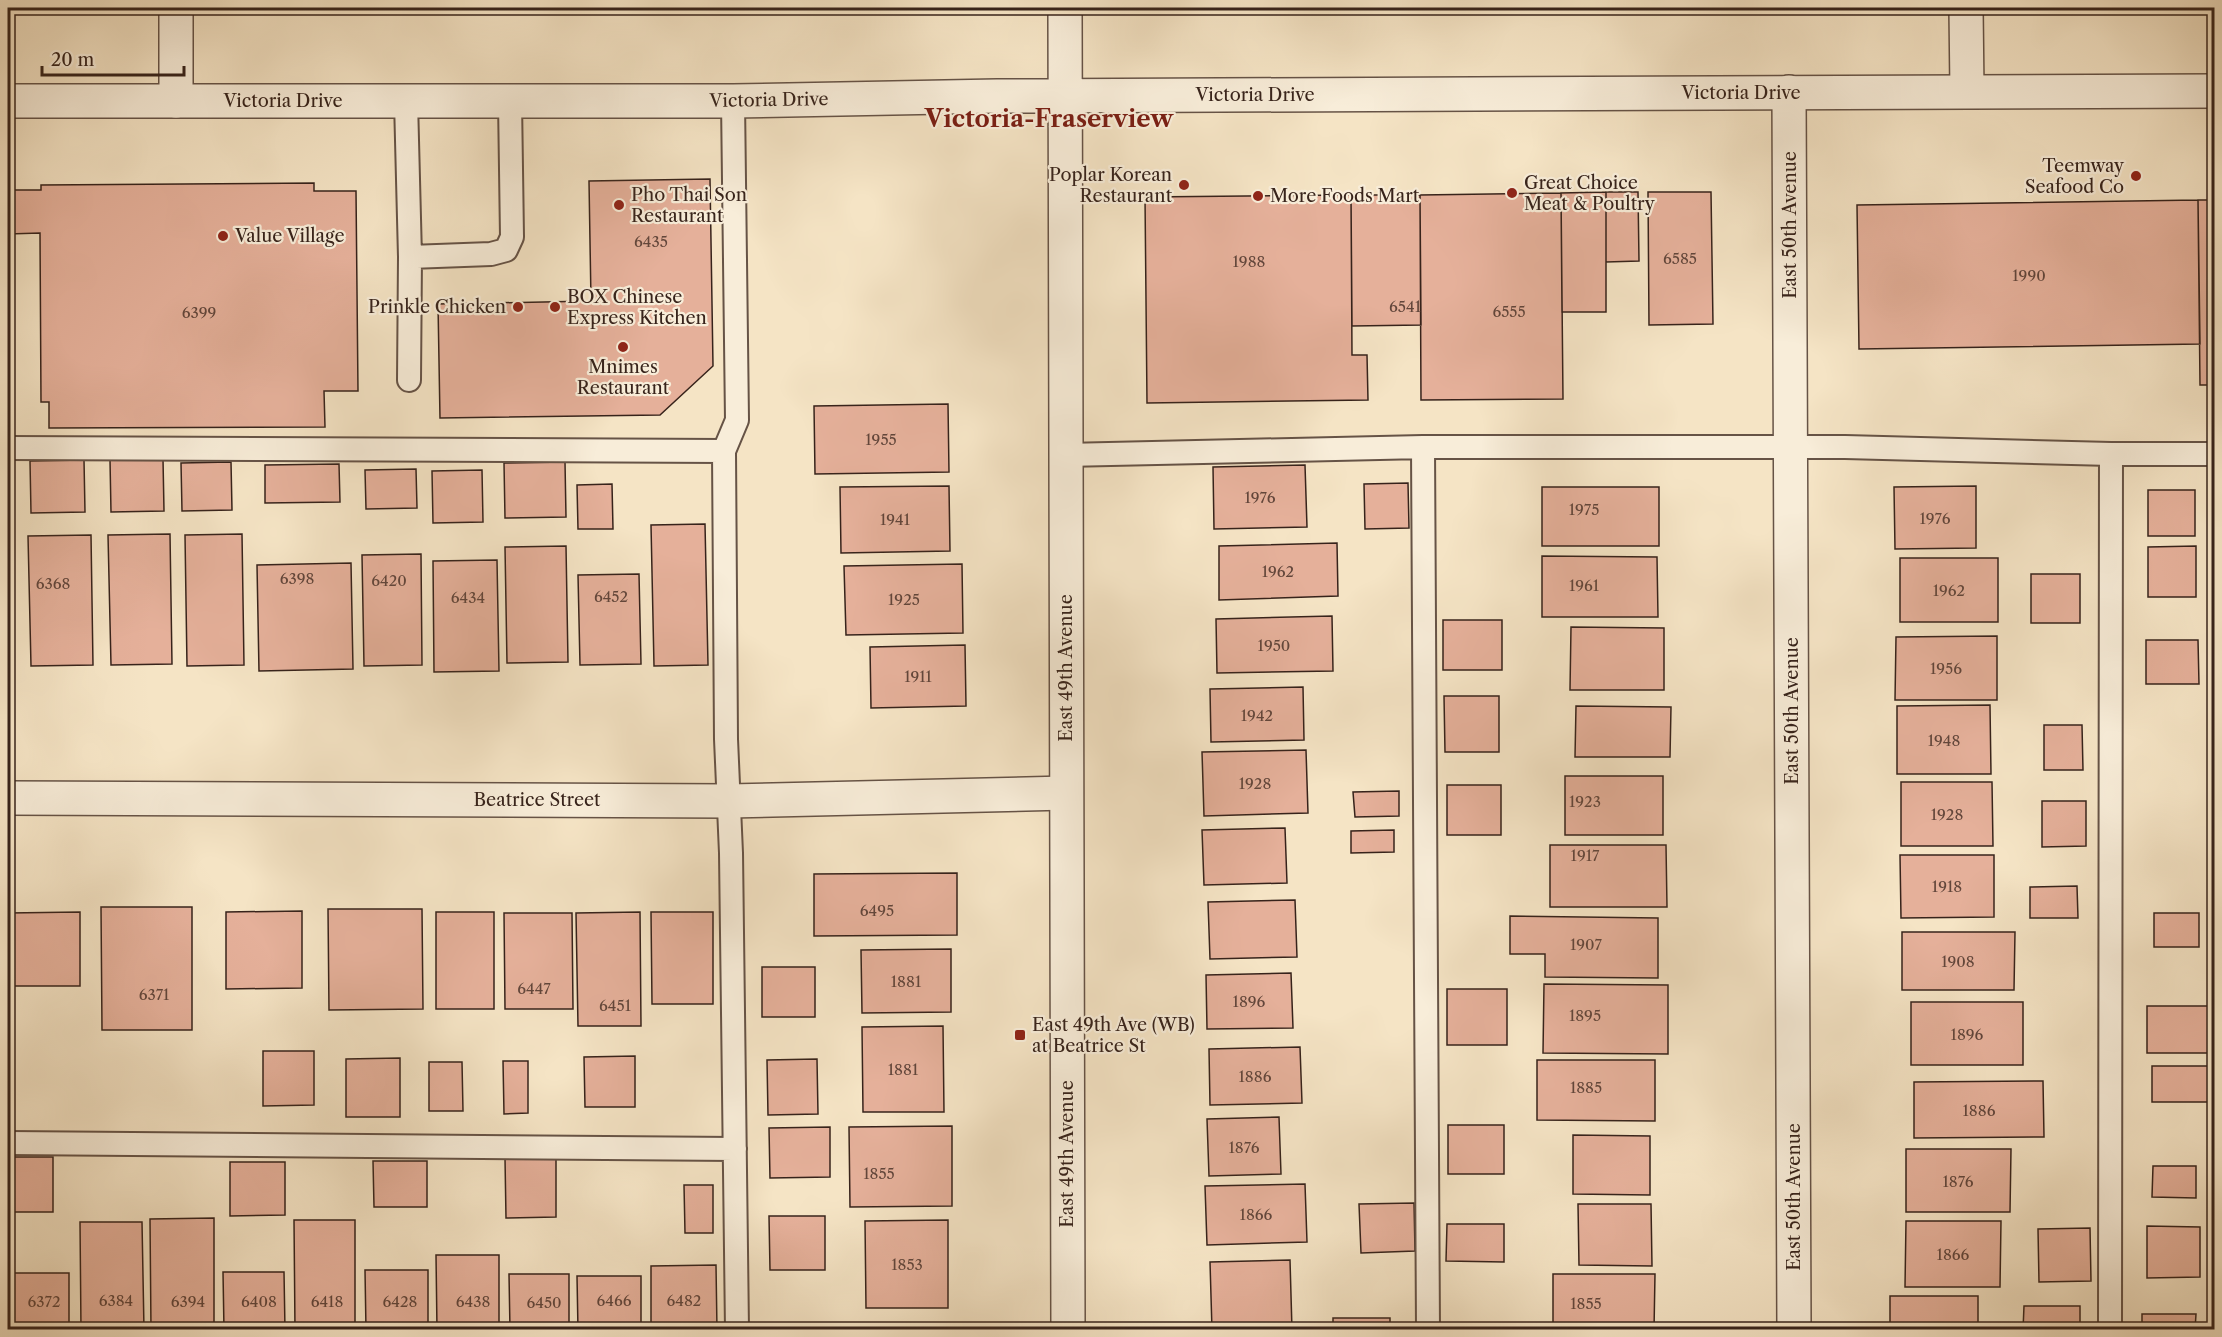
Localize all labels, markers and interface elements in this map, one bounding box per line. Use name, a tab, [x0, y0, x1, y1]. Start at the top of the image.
scale bar	[42, 39, 184, 77]
text: 20 m	[51, 49, 95, 71]
street label: Victoria Drive	[1680, 82, 1801, 104]
street label: Victoria Drive	[1194, 84, 1315, 106]
street label: Victoria Drive	[708, 88, 829, 112]
street label: Victoria Drive	[222, 90, 343, 112]
district label: Victoria-Fraserview	[924, 104, 1174, 133]
street label: East 50th Avenue	[1779, 151, 1801, 299]
place label: Teemway Seafood Co	[2025, 155, 2125, 198]
place label: Poplar Korean Restaurant	[1049, 164, 1173, 207]
marker: Teemway Seafood Co	[2129, 169, 2143, 183]
place label: Great Choice Meat & Poultry	[1524, 172, 1656, 215]
marker: Poplar Korean Restaurant	[1177, 178, 1191, 192]
place label: Pho Thai Son Restaurant	[631, 184, 747, 227]
place label: More Foods Mart	[1270, 185, 1420, 207]
marker: Great Choice Meat & Poultry	[1505, 186, 1519, 200]
marker: More Foods Mart	[1251, 189, 1265, 203]
marker: Pho Thai Son Restaurant	[612, 198, 626, 212]
place label: Value Village	[234, 225, 345, 247]
marker: Value Village	[216, 229, 230, 243]
house number: 6435	[634, 232, 668, 251]
house number: 6585	[1663, 249, 1697, 268]
house number: 1988	[1233, 252, 1266, 271]
house number: 1990	[2012, 266, 2046, 285]
place label: BOX Chinese Express Kitchen	[567, 286, 707, 329]
place label: Prinkle Chicken	[368, 296, 506, 318]
house number: 6541	[1389, 297, 1422, 316]
marker: Prinkle Chicken	[511, 300, 525, 314]
marker: BOX Chinese Express Kitchen	[548, 300, 562, 314]
house number: 6555	[1492, 302, 1526, 321]
house number: 6399	[182, 303, 216, 322]
marker: Mnimes Restaurant	[616, 340, 630, 354]
place label: Mnimes Restaurant	[577, 356, 670, 399]
house number: 1955	[865, 430, 897, 449]
house number: 1976	[1245, 488, 1276, 507]
house number: 1975	[1569, 500, 1599, 519]
house number: 1976	[1920, 509, 1951, 528]
house number: 1941	[880, 510, 911, 529]
house number: 1962	[1262, 562, 1294, 581]
house number: 6398	[280, 569, 314, 588]
house number: 6420	[371, 571, 407, 590]
house number: 6368	[36, 574, 70, 593]
house number: 1961	[1569, 576, 1600, 595]
house number: 1962	[1933, 581, 1965, 600]
house number: 6452	[594, 587, 628, 606]
house number: 6434	[451, 588, 485, 607]
house number: 1925	[888, 590, 920, 609]
street label: East 49th Avenue	[1055, 594, 1077, 742]
house number: 1950	[1258, 636, 1290, 655]
street label: East 50th Avenue	[1781, 637, 1803, 785]
house number: 1956	[1930, 659, 1962, 678]
house number: 1911	[904, 667, 933, 686]
house number: 1942	[1241, 706, 1273, 725]
house number: 1948	[1928, 731, 1960, 750]
house number: 1928	[1239, 774, 1271, 793]
street label: Beatrice Street	[474, 789, 601, 811]
house number: 1923	[1569, 792, 1601, 811]
house number: 1928	[1931, 805, 1963, 824]
house number: 1917	[1571, 846, 1600, 865]
house number: 1918	[1932, 877, 1962, 896]
house number: 6495	[860, 901, 894, 920]
house number: 1907	[1570, 935, 1603, 954]
house number: 1908	[1941, 952, 1975, 971]
house number: 1881	[891, 972, 922, 991]
house number: 6447	[517, 979, 551, 998]
house number: 6371	[139, 985, 170, 1004]
house number: 1896	[1233, 992, 1266, 1011]
house number: 6451	[599, 996, 632, 1015]
house number: 1895	[1569, 1006, 1601, 1025]
place label: East 49th Ave (WB) at Beatrice St	[1032, 1014, 1195, 1057]
house number: 1896	[1951, 1025, 1984, 1044]
marker: East 49th Ave (WB) at Beatrice St	[1013, 1028, 1027, 1042]
house number: 1881	[888, 1060, 919, 1079]
house number: 1886	[1239, 1067, 1272, 1086]
house number: 1885	[1570, 1078, 1602, 1097]
street label: East 49th Avenue	[1056, 1080, 1078, 1228]
house number: 1886	[1963, 1101, 1996, 1120]
street label: East 50th Avenue	[1783, 1123, 1805, 1271]
house number: 1876	[1228, 1138, 1260, 1157]
house number: 1855	[863, 1164, 895, 1183]
house number: 1876	[1942, 1172, 1974, 1191]
house number: 1866	[1240, 1205, 1273, 1224]
house number: 1866	[1937, 1245, 1970, 1264]
house number: 1853	[891, 1255, 923, 1274]
house number: 6384	[99, 1291, 133, 1310]
house number: 6466	[596, 1291, 632, 1310]
house number: 6482	[667, 1291, 701, 1310]
house number: 6372	[27, 1292, 61, 1311]
house number: 6394	[171, 1292, 205, 1311]
house number: 6408	[241, 1292, 277, 1311]
house number: 6418	[311, 1292, 343, 1311]
house number: 6428	[383, 1292, 418, 1311]
house number: 6438	[456, 1292, 490, 1311]
house number: 6450	[526, 1293, 562, 1312]
house number: 1855	[1570, 1294, 1602, 1313]

